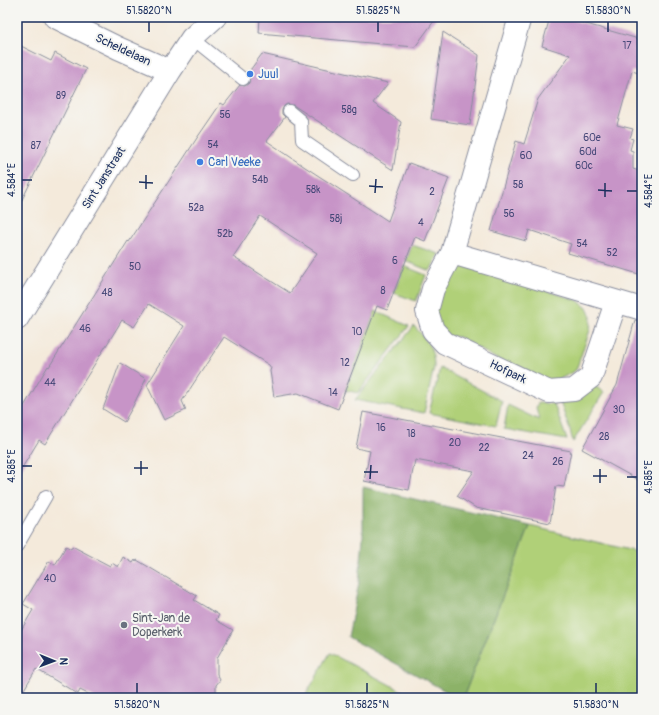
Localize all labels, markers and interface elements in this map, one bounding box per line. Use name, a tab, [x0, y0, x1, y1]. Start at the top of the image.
text: 51.5820°N	[126, 5, 172, 17]
text: 51.5825°N	[356, 5, 400, 17]
text: 51.5830°N	[585, 5, 631, 17]
street label: Scheldelaan	[93, 31, 153, 70]
house number: 17	[622, 40, 632, 52]
place label: Juul	[258, 67, 279, 82]
marker: Juul	[245, 69, 255, 79]
house number: 89	[56, 90, 66, 102]
house number: 58g	[341, 104, 357, 116]
house number: 56	[219, 109, 231, 121]
house number: 60e	[583, 132, 601, 144]
house number: 54	[207, 139, 219, 151]
house number: 87	[31, 140, 42, 152]
street label: Sint Janstraat	[79, 144, 129, 212]
house number: 60d	[579, 146, 597, 158]
house number: 60	[520, 150, 532, 162]
place label: Carl Veeke	[208, 155, 261, 170]
marker: Carl Veeke	[195, 157, 205, 167]
house number: 60c	[575, 160, 593, 172]
text: 4.584°E	[6, 163, 18, 197]
house number: 54b	[252, 174, 268, 186]
text: 4.584°E	[643, 174, 655, 208]
house number: 58	[513, 179, 523, 191]
house number: 58k	[306, 184, 321, 196]
house number: 2	[429, 186, 435, 198]
house number: 52a	[188, 202, 204, 214]
house number: 56	[503, 208, 515, 220]
house number: 58j	[330, 213, 342, 225]
house number: 4	[418, 217, 424, 229]
house number: 52b	[217, 228, 233, 240]
house number: 54	[576, 238, 588, 250]
house number: 52	[606, 247, 618, 259]
house number: 6	[392, 255, 398, 267]
house number: 50	[129, 261, 141, 273]
house number: 8	[380, 285, 386, 297]
house number: 48	[102, 287, 112, 299]
house number: 46	[79, 323, 91, 335]
house number: 10	[352, 326, 363, 338]
house number: 12	[340, 357, 350, 369]
street label: Hofpark	[487, 357, 529, 387]
house number: 44	[44, 377, 56, 389]
house number: 14	[328, 387, 338, 399]
house number: 30	[613, 404, 625, 416]
house number: 16	[376, 422, 386, 434]
house number: 18	[407, 428, 415, 440]
house number: 28	[599, 431, 609, 443]
house number: 20	[449, 437, 461, 449]
house number: 22	[478, 442, 490, 454]
text: 4.585°E	[6, 449, 18, 483]
house number: 24	[522, 450, 534, 462]
house number: 26	[552, 456, 564, 468]
text: 4.585°E	[643, 460, 655, 494]
house number: 40	[44, 573, 56, 585]
place label: Sint-Jan de Doperkerk	[132, 611, 190, 640]
marker: Sint-Jan de Doperkerk	[119, 620, 129, 630]
north arrow	[34, 641, 74, 681]
text: N	[57, 657, 70, 666]
text: 51.5820°N	[114, 699, 160, 711]
text: 51.5825°N	[345, 699, 389, 711]
text: 51.5830°N	[573, 699, 619, 711]

